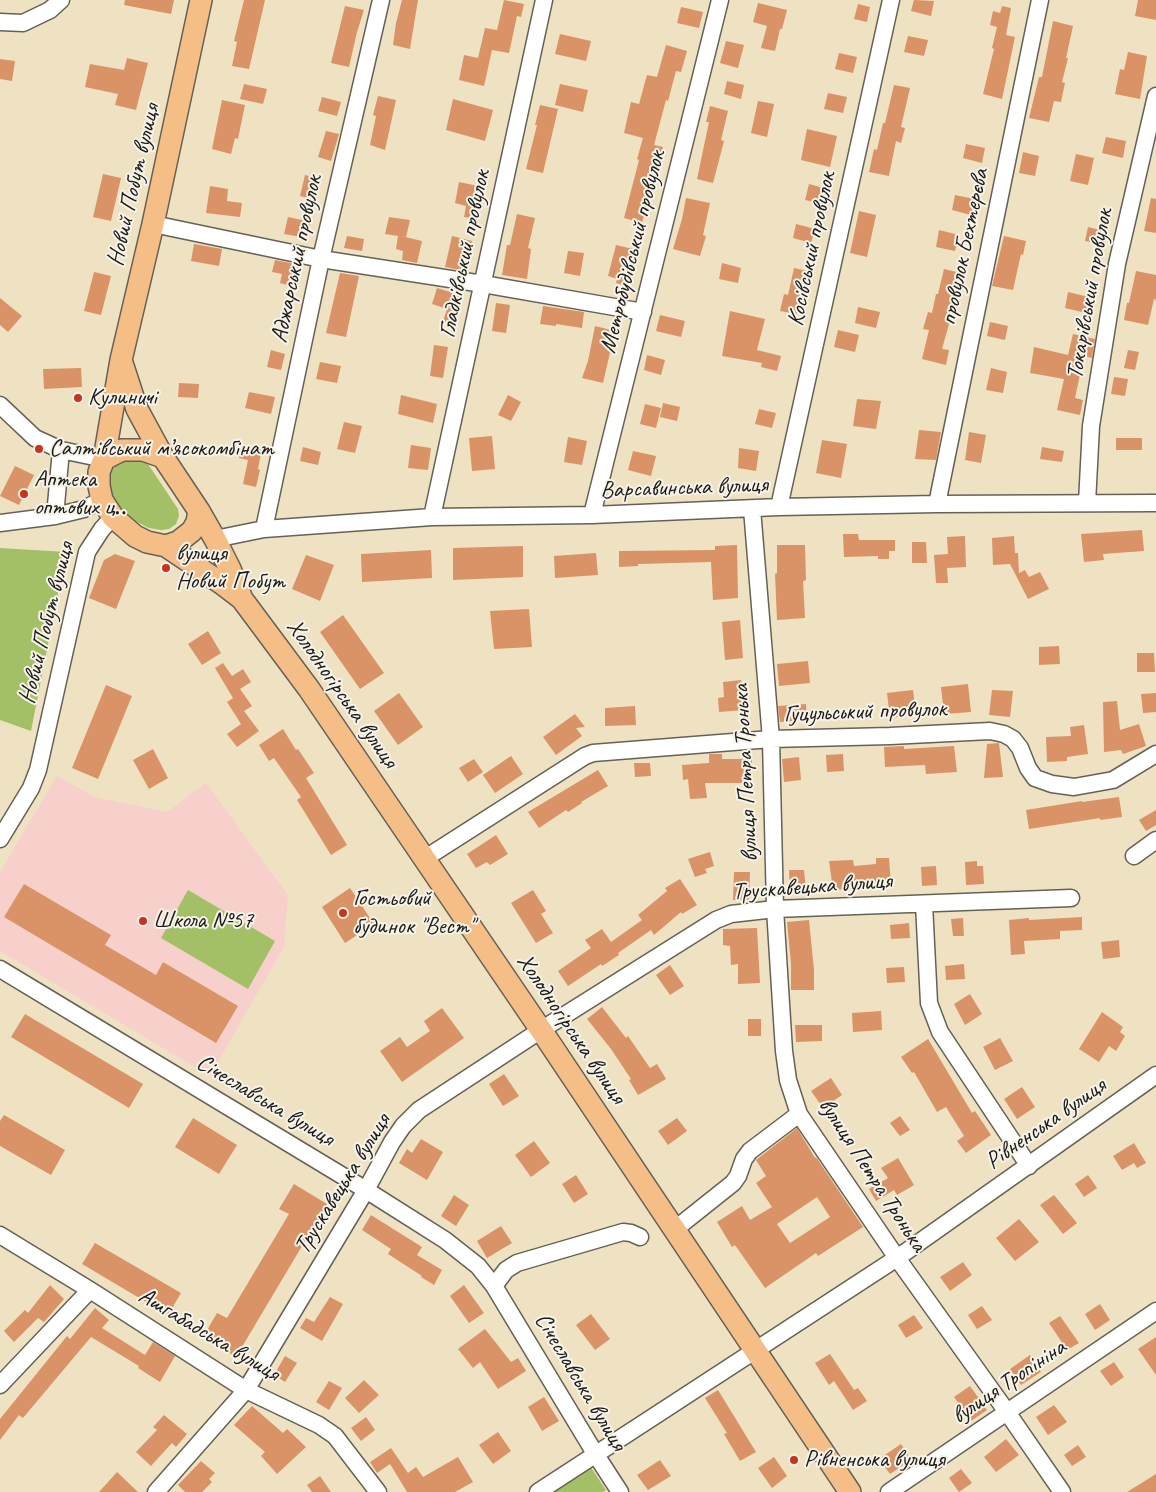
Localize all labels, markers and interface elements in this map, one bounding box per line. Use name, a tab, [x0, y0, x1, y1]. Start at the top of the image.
street label: Новий Побут вулиця	[101, 101, 167, 269]
street label: Метробудівський провулок	[594, 148, 672, 356]
street label: провулок Бехтерєва	[934, 166, 996, 328]
street label: Гладківський провулок	[433, 167, 497, 341]
street label: Косівський провулок	[782, 169, 842, 329]
street label: Аджарський провулок	[265, 173, 329, 345]
street label: Токарівський провулок	[1061, 206, 1119, 382]
place label: Кулиничі	[88, 384, 157, 412]
marker: Кулиничі	[72, 392, 84, 404]
place label: Салтівський м’ясокомбінат	[49, 435, 274, 463]
marker: Салтівський м’ясокомбінат	[33, 443, 45, 455]
place label: Аптека оптових ц‥	[34, 466, 127, 522]
street label: Варсавинська вулиця	[600, 471, 768, 505]
marker: Аптека оптових ц‥	[18, 488, 30, 500]
street label: Новий Побут вулиця	[13, 539, 81, 707]
place label: вулиця Новий Побут	[176, 540, 285, 596]
marker: вулиця Новий Побут	[160, 562, 172, 574]
street label: Холодногірська вулиця	[280, 614, 404, 774]
street label: вулиця Петра Тронька	[727, 683, 765, 863]
street label: Гуцульський провулок	[783, 695, 947, 729]
street label: Трускавецька вулиця	[731, 867, 893, 907]
place label: Гостьовий будинок "Вест"	[353, 885, 474, 941]
place label: Школа №57	[153, 907, 253, 935]
marker: Гостьовий будинок "Вест"	[337, 907, 349, 919]
marker: Школа №57	[137, 915, 149, 927]
street label: Холодногірська вулиця	[510, 948, 632, 1110]
street label: Січеславська вулиця	[191, 1048, 339, 1154]
street label: Рівненська вулиця	[980, 1072, 1112, 1176]
street label: вулиця Петра Тронька	[812, 1093, 932, 1257]
street label: Трускавецька вулиця	[288, 1109, 398, 1259]
street label: Ашгабадська вулиця	[133, 1282, 285, 1388]
street label: Січеславська вулиця	[527, 1308, 633, 1456]
street label: вулиця Тропініна	[946, 1333, 1072, 1431]
place label: Рівненська вулиця	[804, 1446, 945, 1474]
marker: Рівненська вулиця	[788, 1454, 800, 1466]

